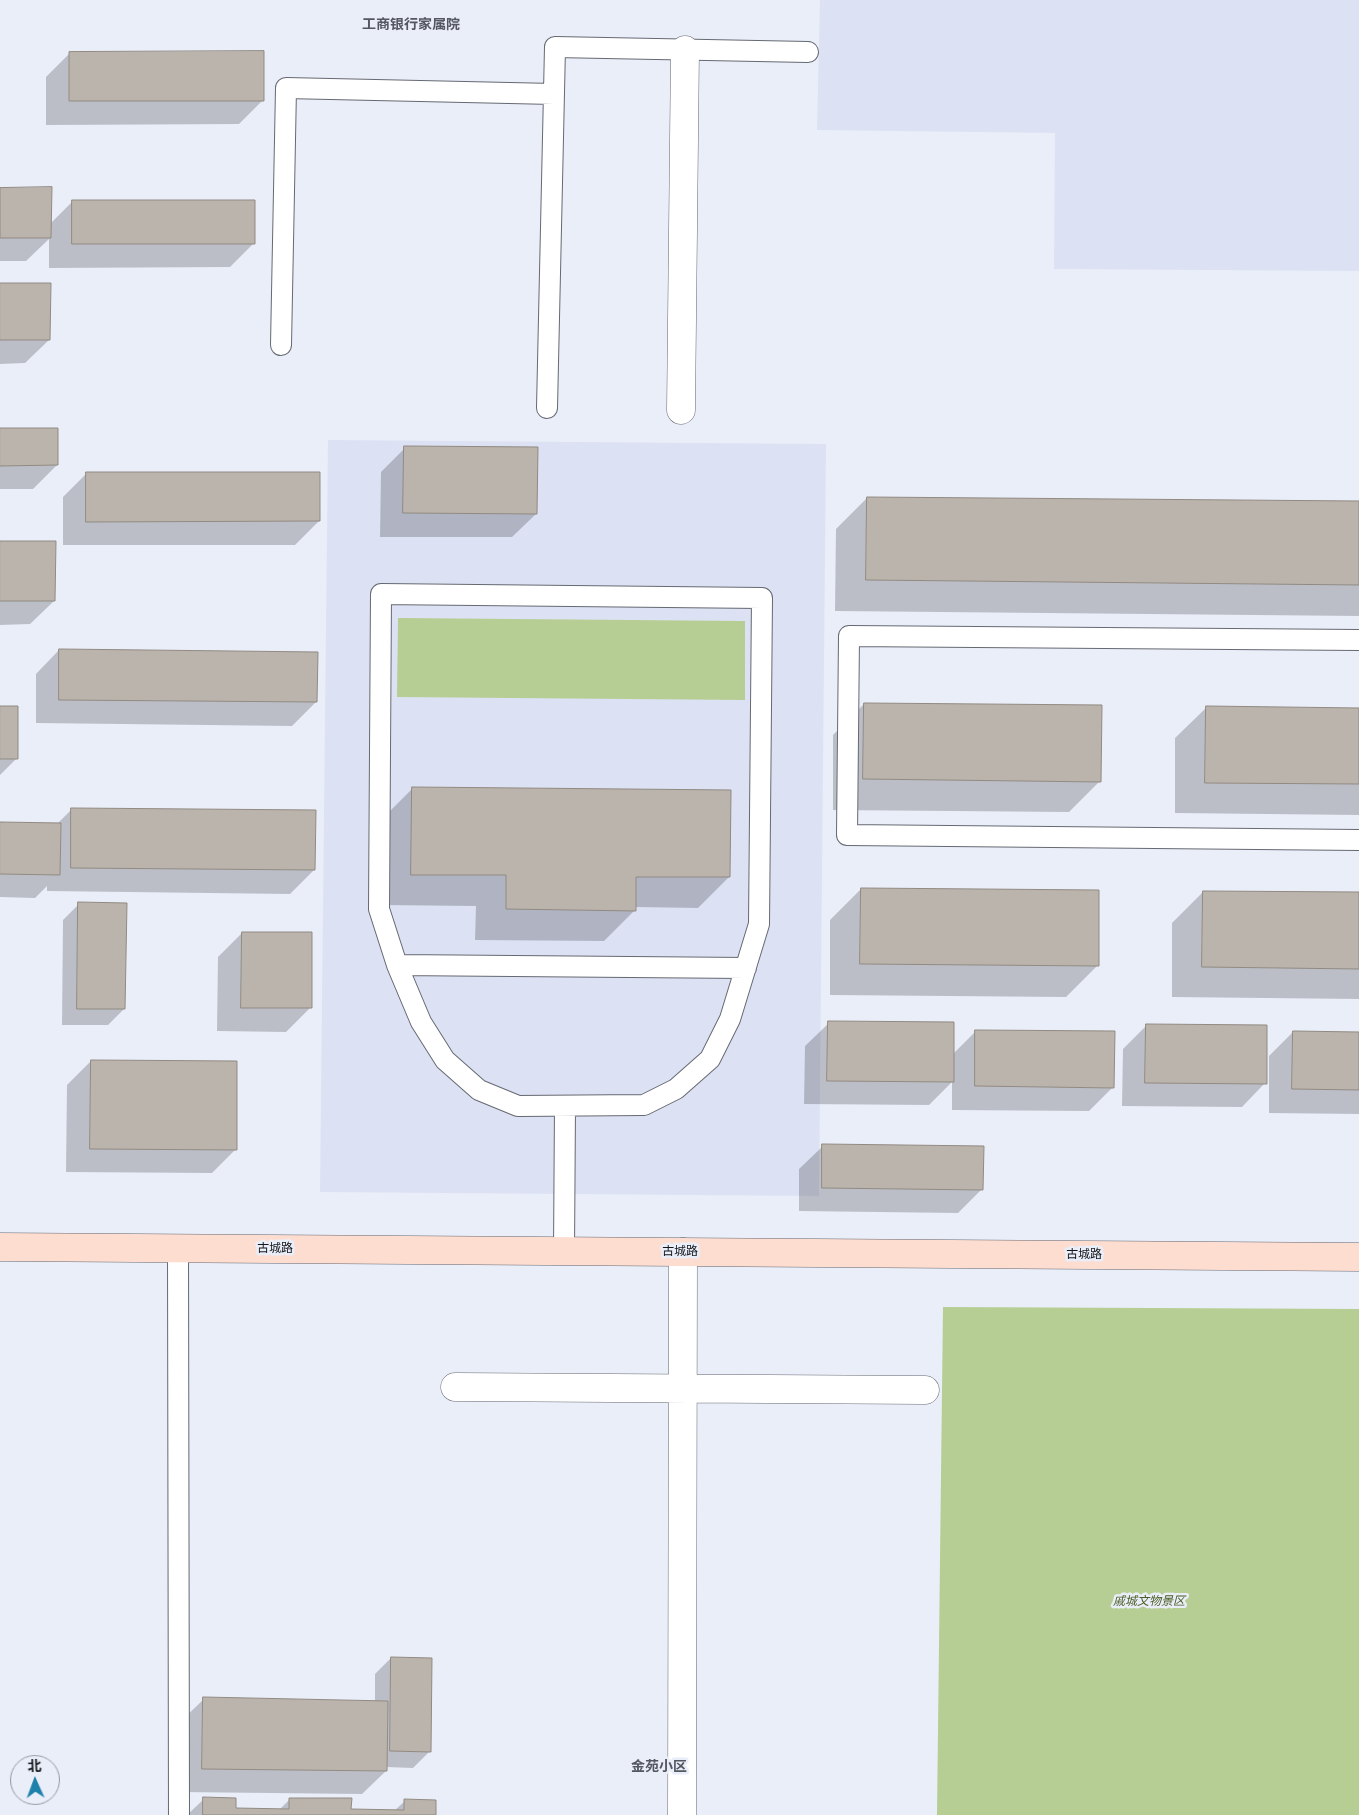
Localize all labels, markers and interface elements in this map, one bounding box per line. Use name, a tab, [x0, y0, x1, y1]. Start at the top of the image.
district label: 工商银行家属院	[362, 17, 460, 33]
street label: 古城路	[257, 1242, 293, 1256]
street label: 古城路	[662, 1245, 698, 1259]
street label: 古城路	[1066, 1248, 1102, 1262]
park label: 戚城文物景区	[1113, 1595, 1185, 1609]
north arrow	[10, 1755, 60, 1805]
text: 北	[27, 1757, 42, 1775]
district label: 金苑小区	[631, 1759, 687, 1775]

